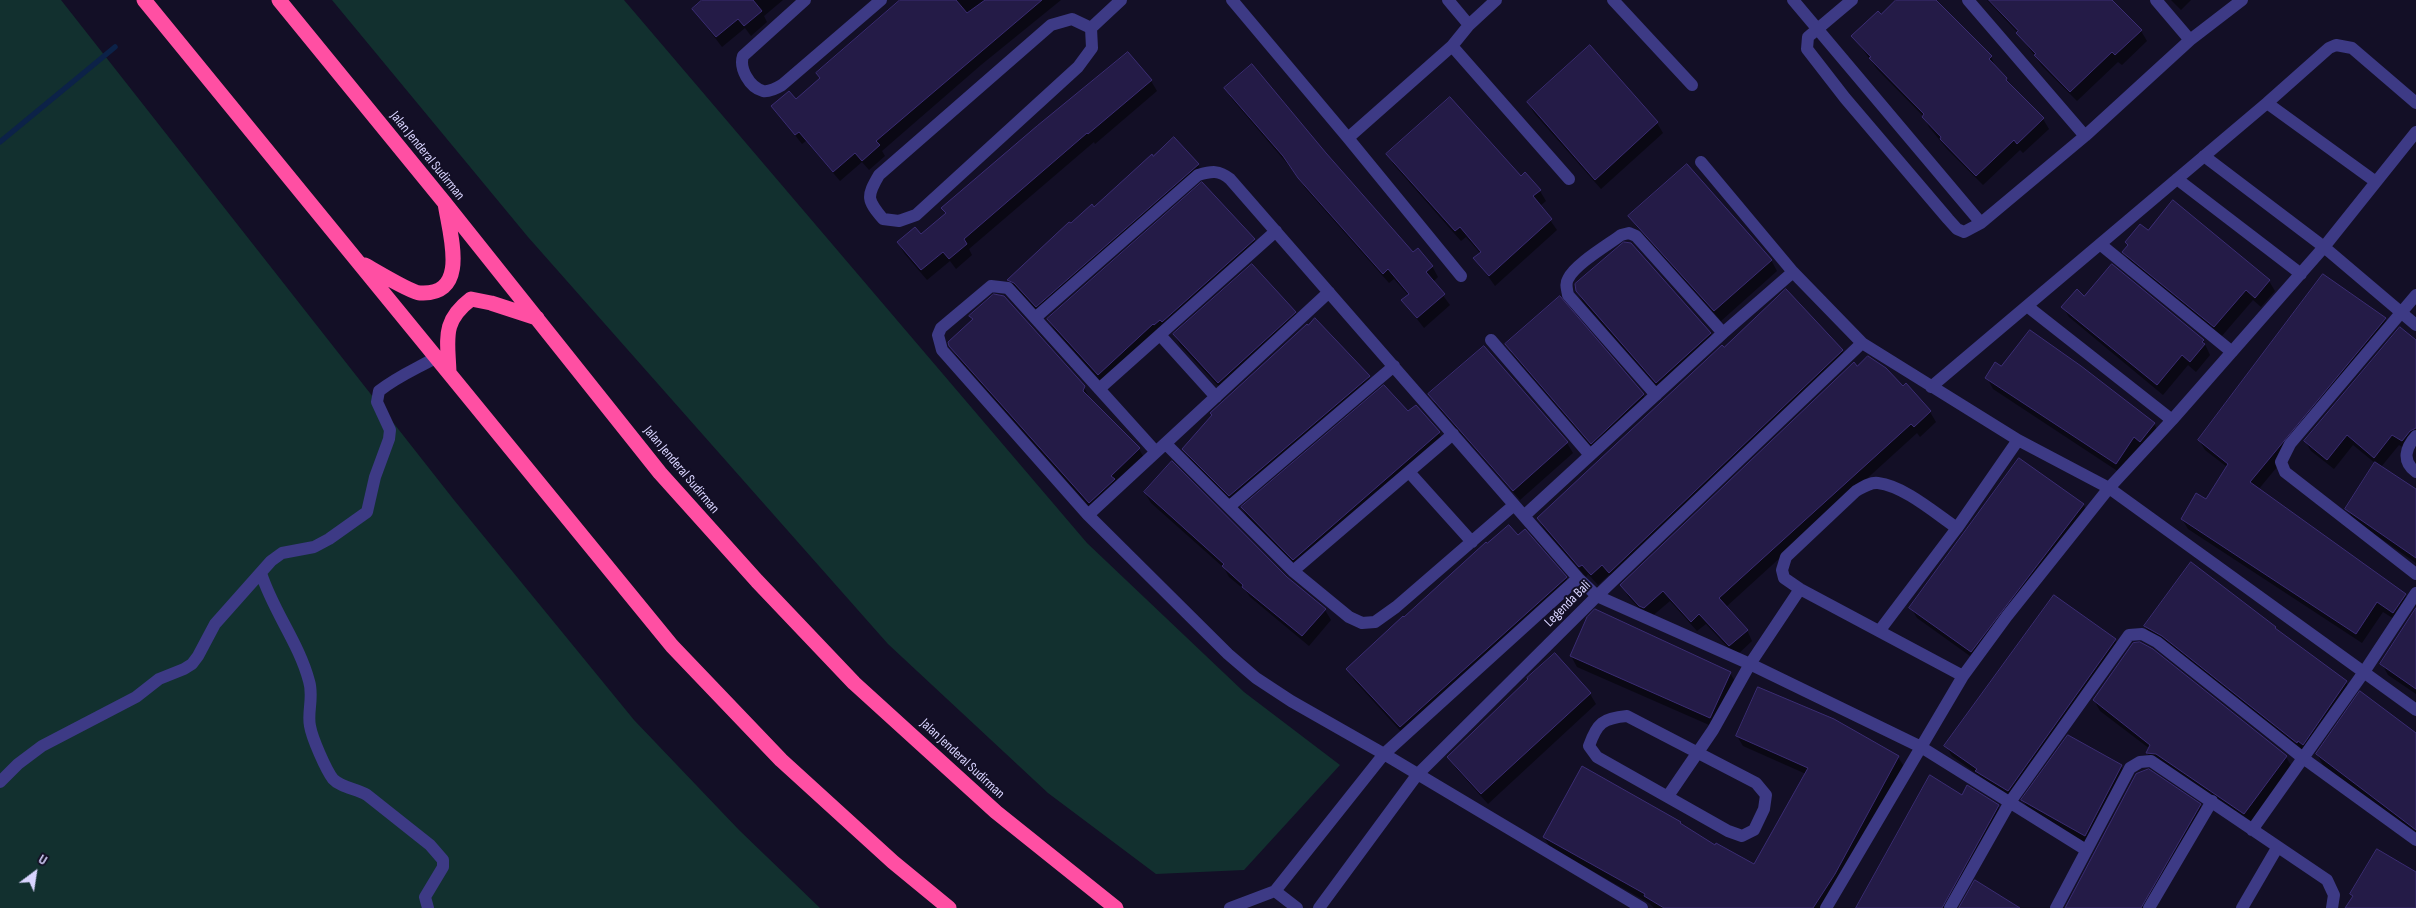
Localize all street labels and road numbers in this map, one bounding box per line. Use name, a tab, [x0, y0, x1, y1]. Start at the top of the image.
street label: Jalan Jenderal Sudirman	[386, 108, 468, 204]
street label: Jalan Jenderal Sudirman	[639, 423, 723, 517]
street label: Legenda Bali	[1541, 577, 1595, 631]
street label: Jalan Jenderal Sudirman	[916, 716, 1008, 802]

